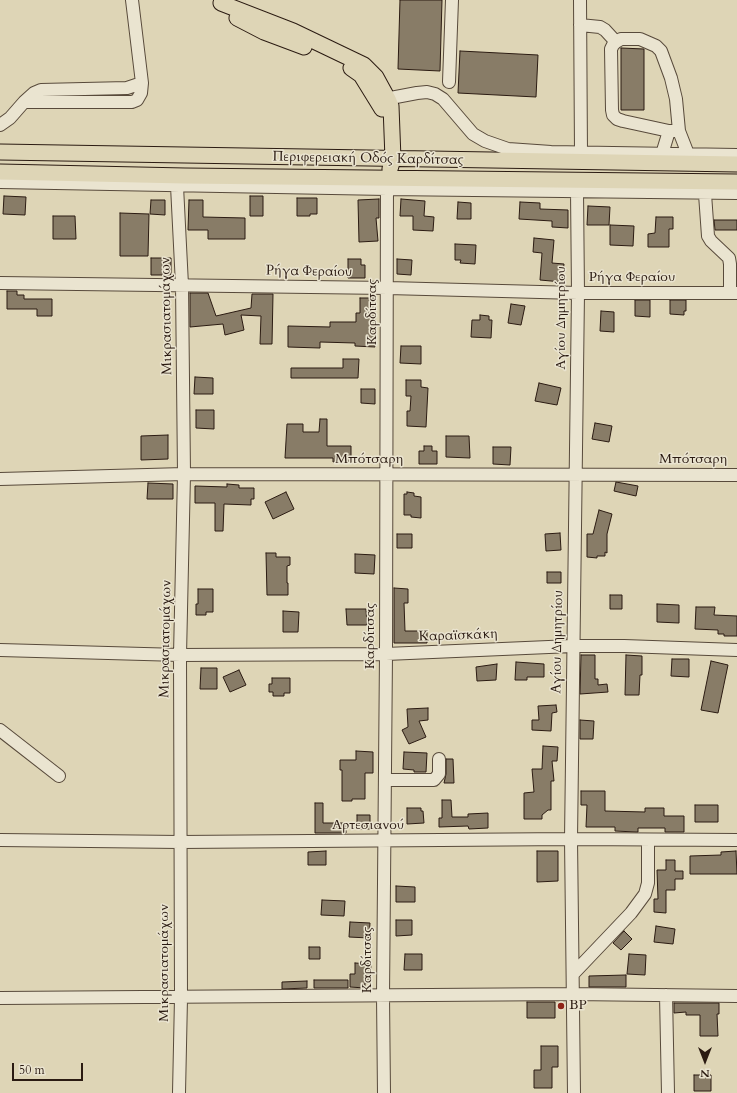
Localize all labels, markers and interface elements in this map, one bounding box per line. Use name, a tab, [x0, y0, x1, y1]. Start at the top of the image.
street label: Περιφερειακή Οδός Καρδίτσας	[272, 149, 464, 169]
street label: Μικρασιατομάχων	[158, 257, 176, 375]
street label: Ρήγα Φεραίου	[266, 263, 352, 281]
street label: Αγίου Δημητρίου	[554, 266, 570, 370]
street label: Ρήγα Φεραίου	[589, 270, 675, 286]
street label: Καρδίτσας	[365, 279, 381, 345]
street label: Μπότσαρη	[335, 452, 403, 468]
street label: Μπότσαρη	[659, 452, 727, 468]
street label: Μικρασιατομάχων	[157, 580, 175, 698]
street label: Αγίου Δημητρίου	[549, 590, 567, 694]
street label: Καρδίτσας	[363, 603, 379, 669]
street label: Καραϊσκάκη	[418, 626, 498, 646]
street label: Αρτεσιανού	[332, 818, 404, 834]
street label: Μικρασιατομάχων	[157, 904, 173, 1022]
street label: Καρδίτσας	[360, 927, 376, 993]
place label: BP	[569, 998, 587, 1014]
marker: BP	[556, 1001, 566, 1011]
north arrow	[685, 1041, 725, 1081]
scale bar	[14, 1055, 85, 1081]
text: 50 m	[19, 1062, 45, 1078]
text: N	[700, 1066, 710, 1081]

